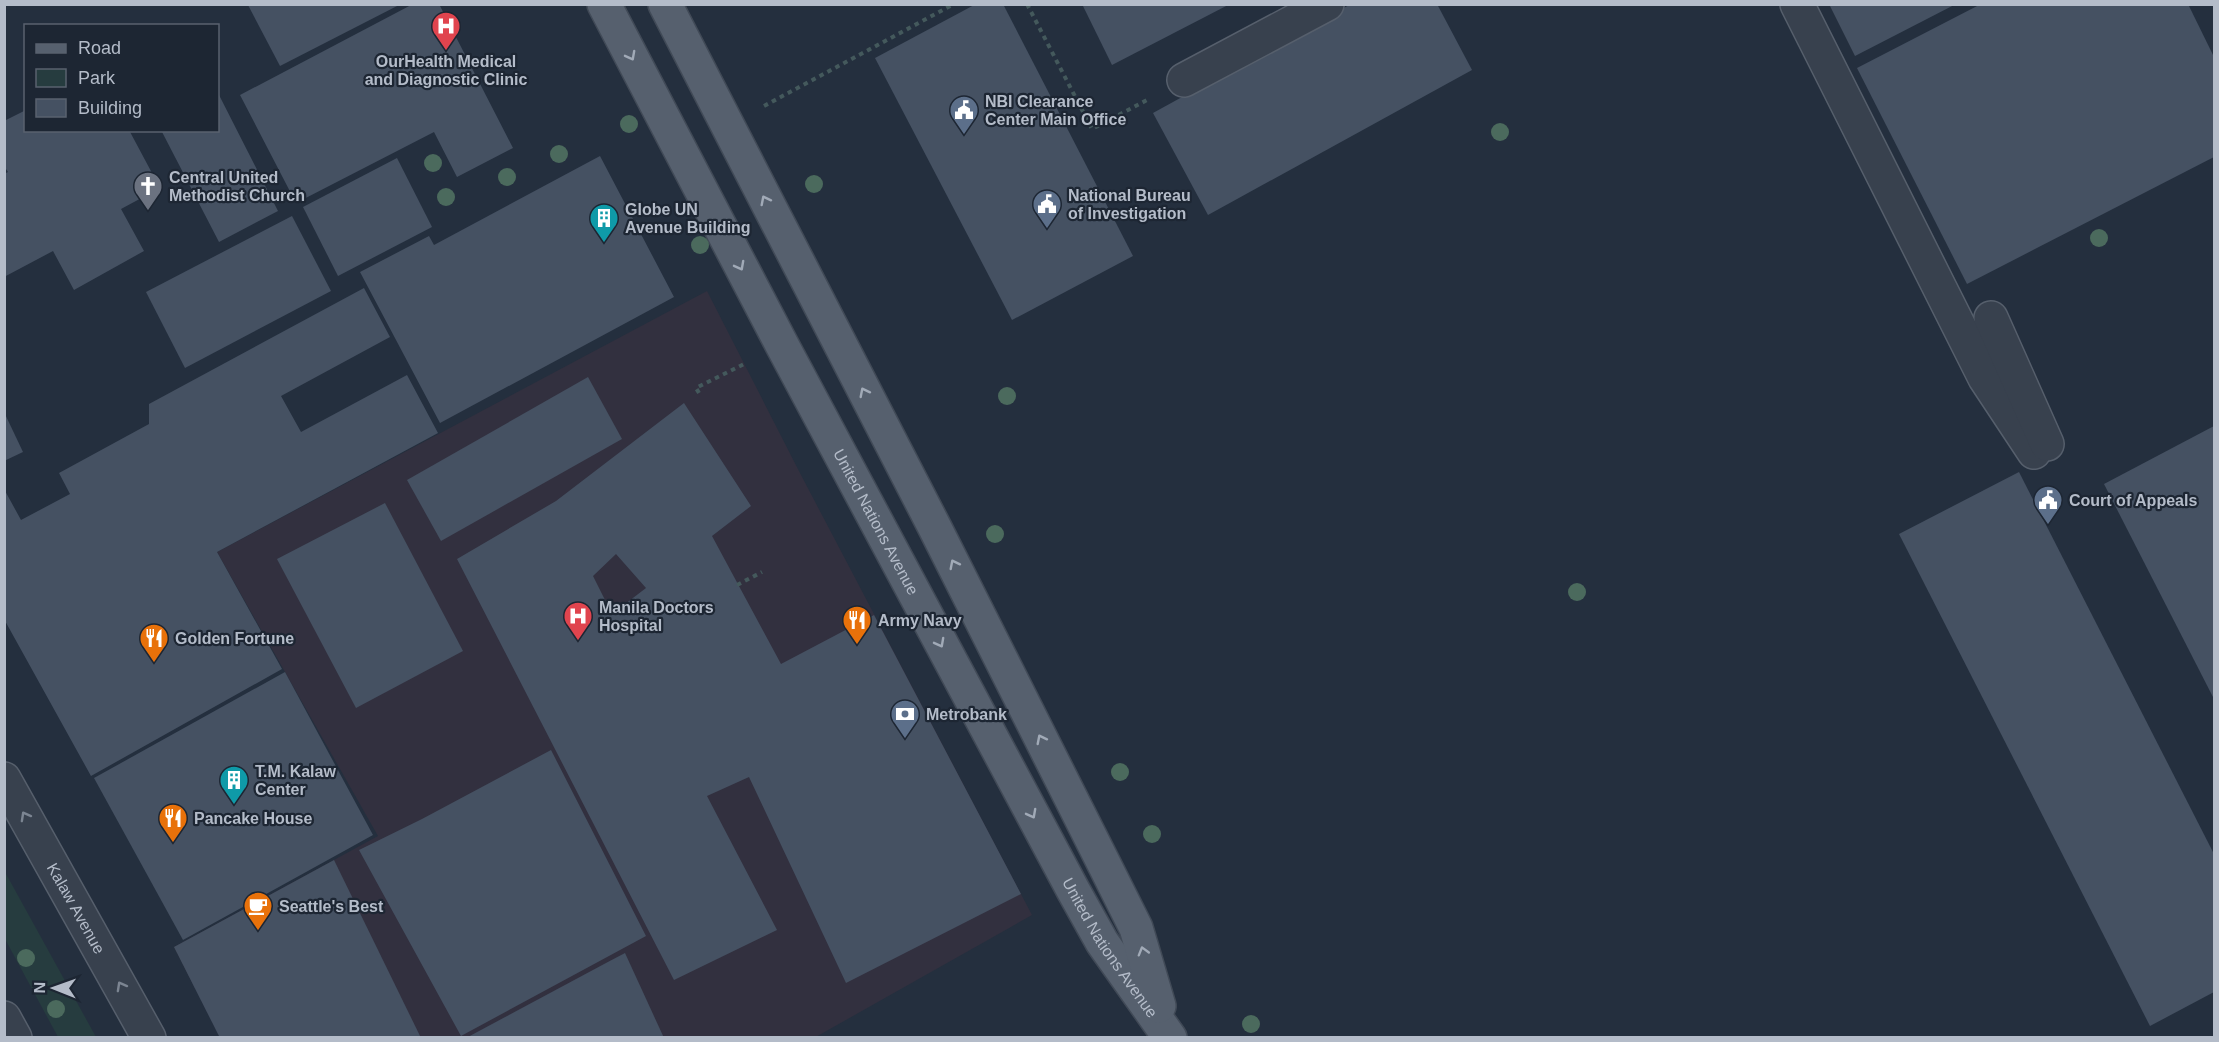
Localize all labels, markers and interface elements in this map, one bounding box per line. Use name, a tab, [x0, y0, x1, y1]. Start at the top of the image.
hospital icon: OurHealth Medical and Diagnostic Clinic	[430, 10, 462, 52]
legend	[24, 24, 219, 132]
text: Road	[78, 38, 121, 58]
one-way arrow	[624, 50, 635, 61]
place label: OurHealth Medical and Diagnostic Clinic	[365, 53, 527, 88]
text: Park	[78, 68, 116, 88]
place label: NBI Clearance Center Main Office	[985, 93, 1126, 128]
public building icon: NBI Clearance Center Main Office	[948, 94, 980, 136]
text: Building	[78, 98, 142, 118]
place label: Central United Methodist Church	[169, 169, 305, 204]
church icon: Central United Methodist Church	[132, 170, 164, 212]
place label: National Bureau of Investigation	[1068, 187, 1191, 222]
public building icon: National Bureau of Investigation	[1031, 188, 1063, 230]
one-way arrow	[761, 195, 772, 206]
place label: Globe UN Avenue Building	[625, 201, 751, 236]
building icon: Globe UN Avenue Building	[588, 202, 620, 244]
one-way arrow	[733, 260, 745, 271]
one-way arrow	[860, 387, 871, 398]
street label: United Nations Avenue	[830, 446, 922, 598]
public building icon: Court of Appeals	[2032, 484, 2064, 526]
place label: Court of Appeals	[2069, 492, 2197, 509]
one-way arrow	[950, 560, 961, 571]
place label: Manila Doctors Hospital	[599, 599, 714, 634]
hospital icon: Manila Doctors Hospital	[562, 600, 594, 642]
restaurant icon: Army Navy	[841, 604, 873, 646]
place label: Army Navy	[878, 612, 962, 629]
restaurant icon: Golden Fortune	[138, 622, 170, 664]
place label: Golden Fortune	[175, 630, 294, 647]
one-way arrow	[933, 636, 944, 647]
bank icon: Metrobank	[889, 698, 921, 740]
place label: Metrobank	[926, 706, 1007, 723]
one-way arrow	[1037, 734, 1049, 745]
place label: T.M. Kalaw Center	[255, 763, 336, 798]
building icon: T.M. Kalaw Center	[218, 764, 250, 806]
restaurant icon: Pancake House	[157, 802, 189, 844]
one-way arrow	[1025, 808, 1036, 819]
place label: Pancake House	[194, 810, 312, 827]
one-way arrow	[21, 812, 32, 822]
street label: Kalaw Avenue	[44, 860, 108, 957]
street label: United Nations Avenue	[1059, 875, 1161, 1021]
cafe icon: Seattle's Best	[242, 890, 274, 932]
place label: Seattle's Best	[279, 898, 384, 915]
one-way arrow	[1138, 946, 1150, 957]
north arrow	[24, 958, 84, 1018]
text: N	[31, 982, 48, 994]
one-way arrow	[116, 982, 128, 993]

